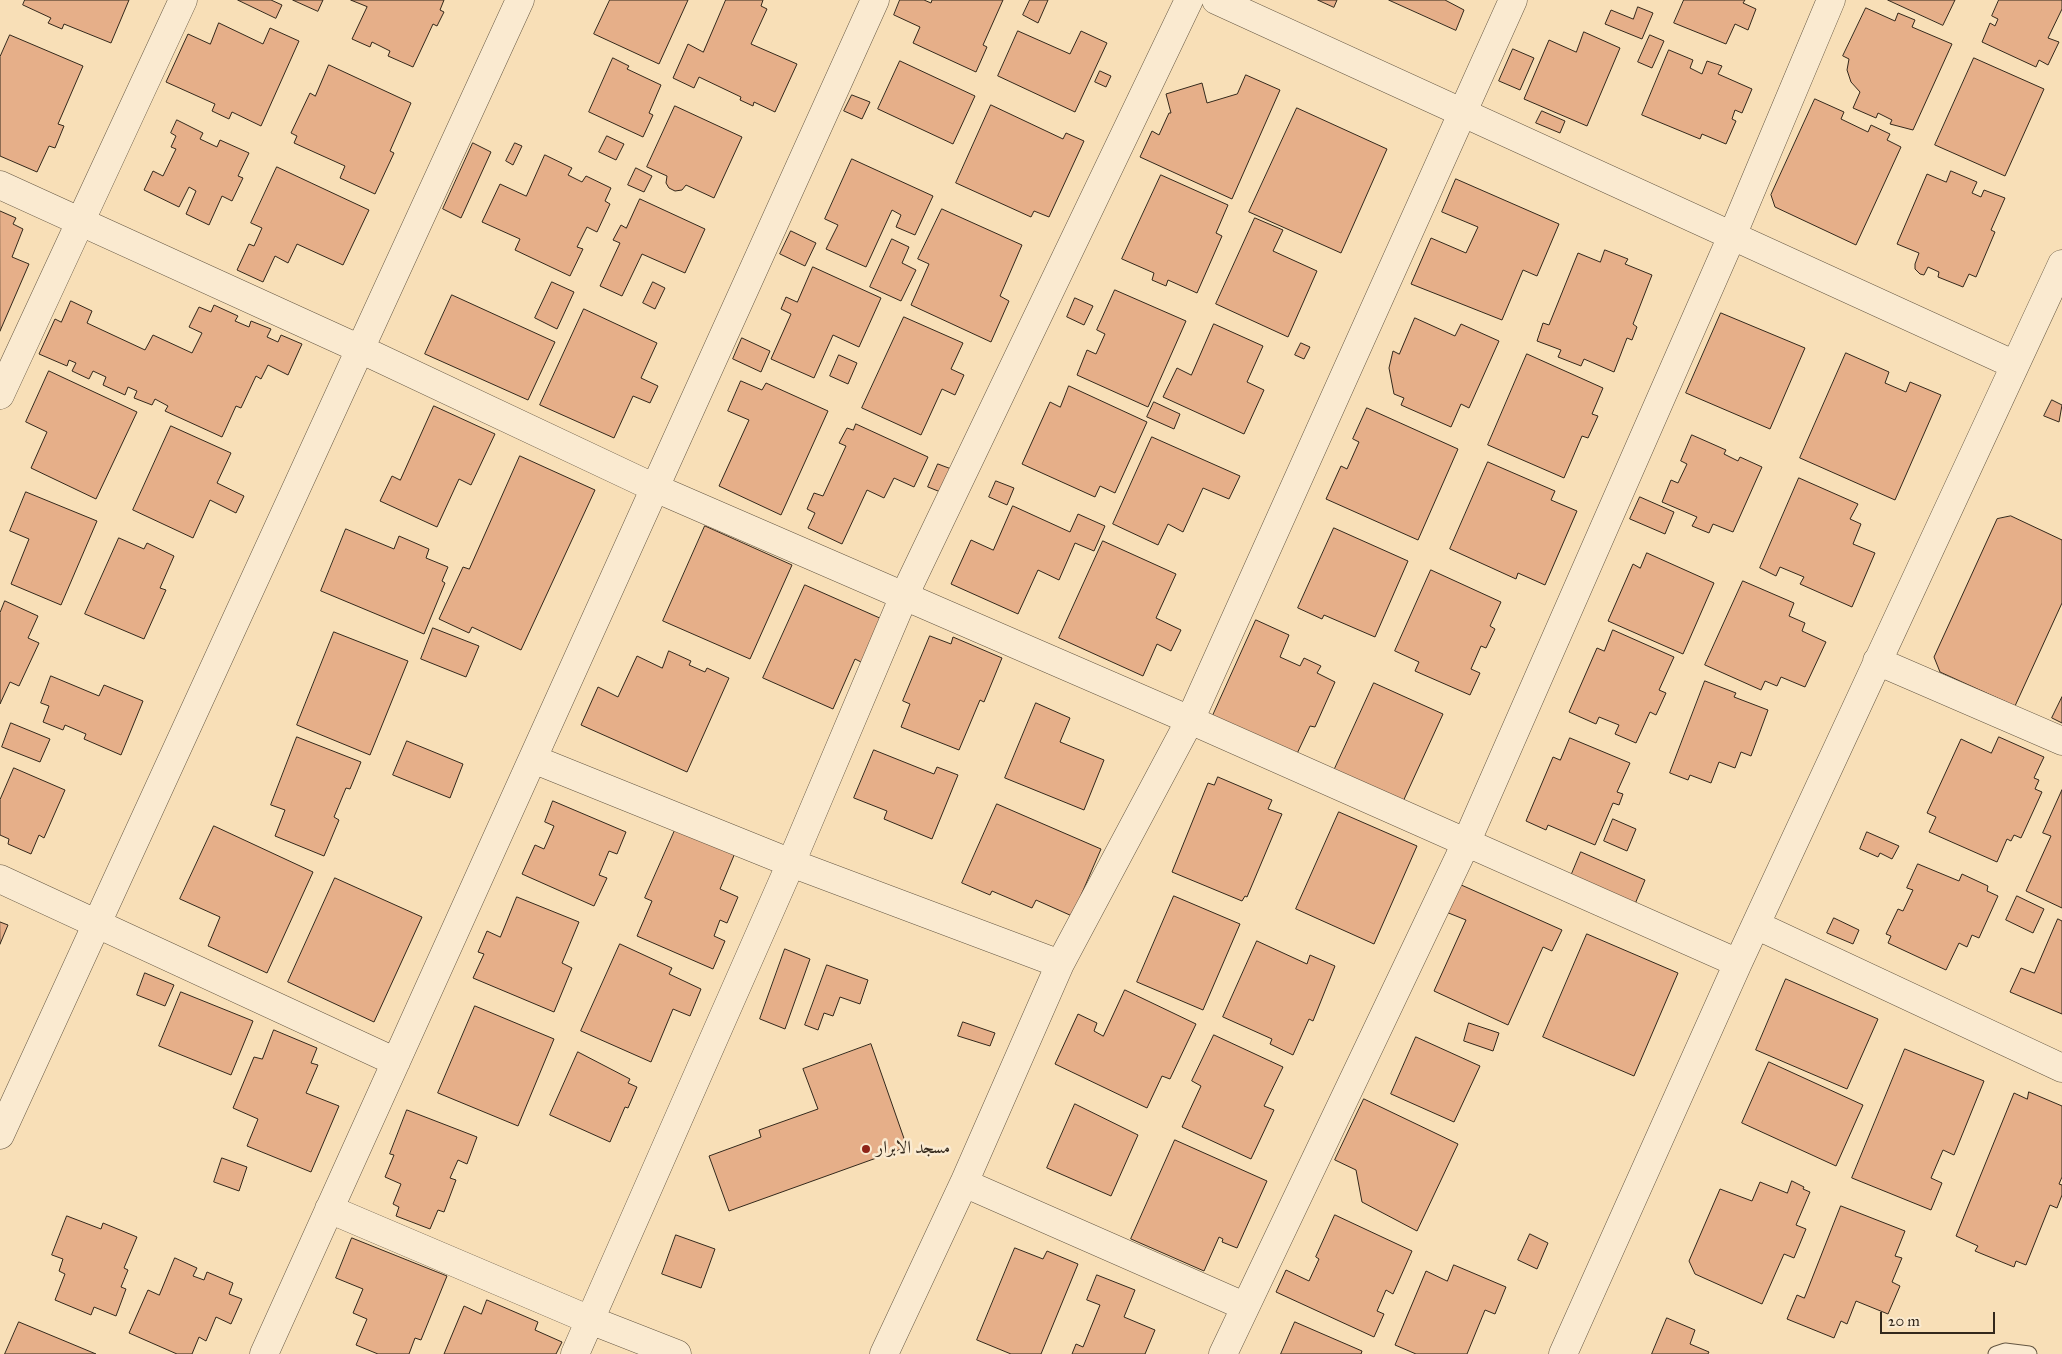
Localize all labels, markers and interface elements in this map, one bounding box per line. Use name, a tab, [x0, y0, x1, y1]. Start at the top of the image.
place label: مسجد الابرار	[876, 1138, 950, 1160]
marker: مسجد الابرار	[860, 1143, 872, 1155]
scale bar	[1882, 1302, 1997, 1334]
text: 20 m	[1888, 1312, 1920, 1330]

